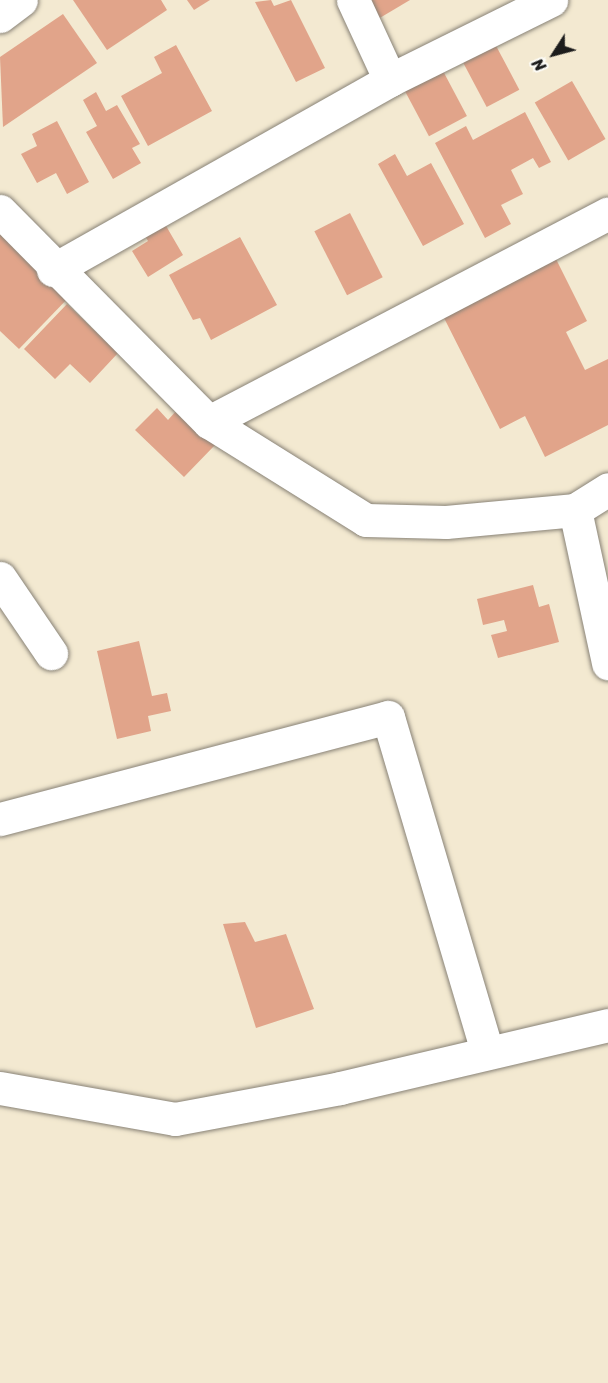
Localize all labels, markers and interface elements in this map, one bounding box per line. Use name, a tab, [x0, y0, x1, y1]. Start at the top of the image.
north arrow	[524, 24, 584, 84]
text: N	[524, 52, 554, 78]

